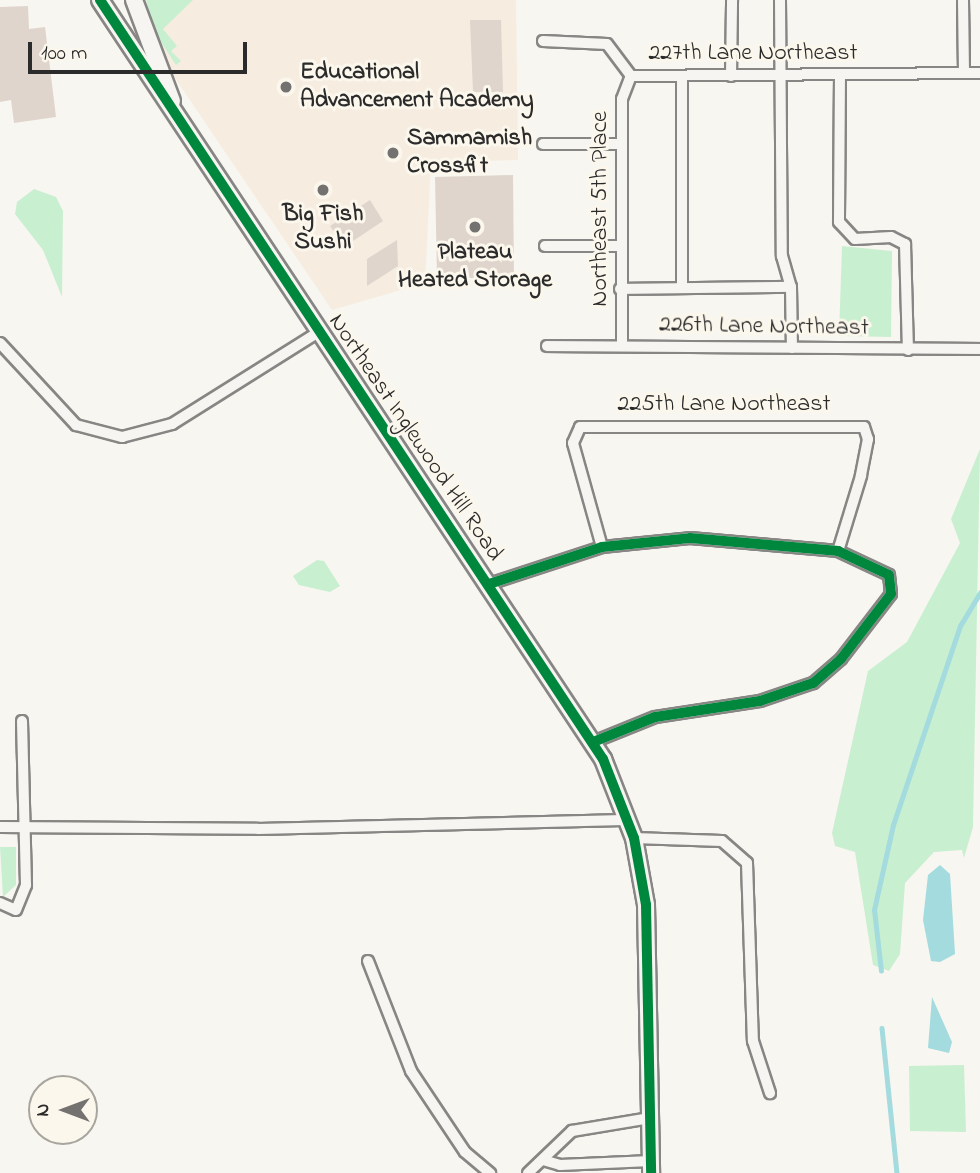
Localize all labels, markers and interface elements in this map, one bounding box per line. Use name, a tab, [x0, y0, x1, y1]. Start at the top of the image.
scale bar	[32, 28, 250, 72]
text: 100 m	[41, 39, 87, 69]
street label: 227th Lane Northeast	[648, 40, 858, 68]
place label: Educational Advancement Academy	[300, 59, 534, 115]
marker: Educational Advancement Academy	[278, 79, 294, 95]
street label: Northeast 5th Place	[587, 111, 615, 307]
place label: Sammamish Crossfit	[407, 125, 532, 181]
marker: Sammamish Crossfit	[385, 145, 401, 161]
marker: Big Fish Sushi	[315, 182, 331, 198]
place label: Big Fish Sushi	[283, 201, 363, 257]
marker: Plateau Heated Storage	[467, 219, 483, 235]
place label: Plateau Heated Storage	[398, 239, 552, 295]
street label: Northeast Inglewood Hill Road	[321, 309, 509, 567]
street label: 226th Lane Northeast	[659, 311, 869, 343]
street label: 225th Lane Northeast	[617, 391, 831, 419]
north arrow	[28, 1075, 98, 1145]
text: N	[30, 1104, 57, 1116]

